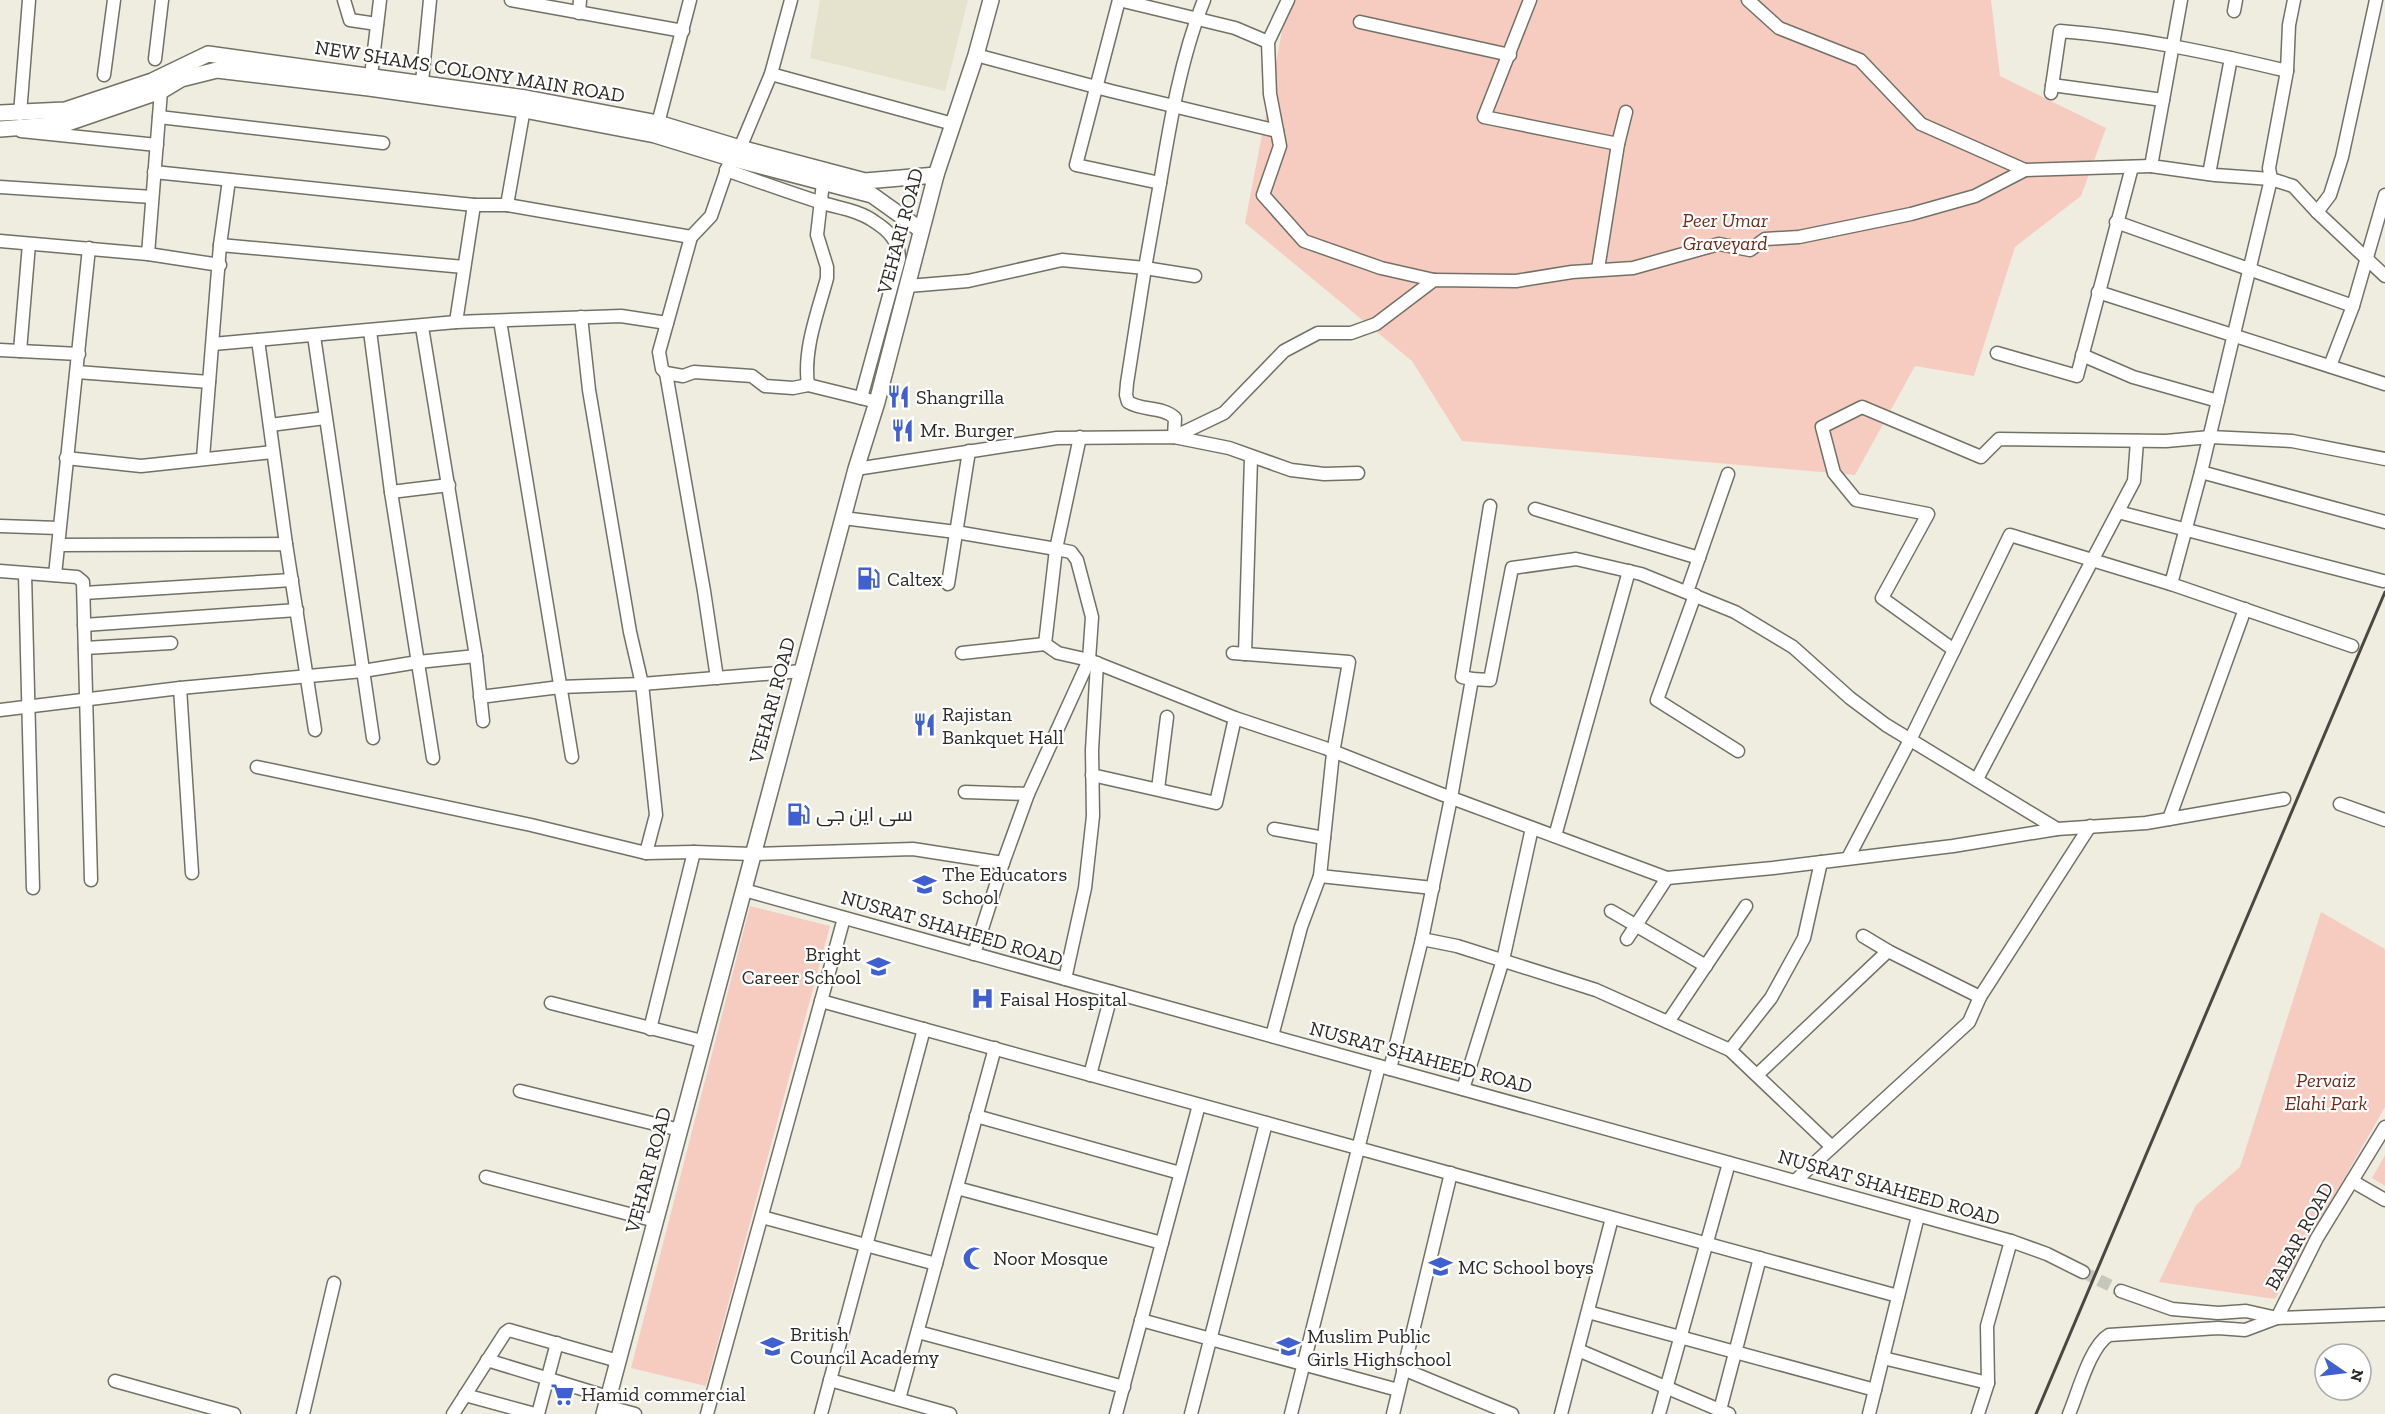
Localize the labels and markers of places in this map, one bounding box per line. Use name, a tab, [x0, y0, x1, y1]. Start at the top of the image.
restaurant icon: Shangrilla	[885, 384, 911, 410]
place label: Shangrilla	[916, 385, 1005, 409]
restaurant icon: Mr. Burger	[889, 417, 915, 443]
place label: Mr. Burger	[920, 418, 1015, 442]
fuel station icon: Caltex	[856, 566, 882, 592]
place label: Caltex	[887, 567, 942, 591]
place label: Rajistan Bankquet Hall	[942, 702, 1064, 749]
restaurant icon: Rajistan Bankquet Hall	[911, 712, 937, 738]
fuel station icon: سی این جی	[785, 801, 811, 827]
place label: سی این جی	[816, 802, 913, 827]
place label: The Educators School	[942, 862, 1067, 909]
school or university icon: The Educators School	[911, 872, 937, 898]
place label: Bright Career School	[742, 942, 862, 989]
school or university icon: Bright Career School	[866, 953, 892, 979]
hospital icon: Faisal Hospital	[969, 986, 995, 1012]
place label: Faisal Hospital	[1000, 987, 1127, 1011]
mosque icon: Noor Mosque	[962, 1245, 988, 1271]
place label: Noor Mosque	[993, 1246, 1108, 1270]
school or university icon: MC School boys	[1427, 1254, 1453, 1280]
place label: MC School boys	[1458, 1255, 1594, 1279]
place label: British Council Academy	[790, 1322, 940, 1369]
place label: Muslim Public Girls Highschool	[1307, 1324, 1451, 1371]
school or university icon: British Council Academy	[759, 1333, 785, 1359]
school or university icon: Muslim Public Girls Highschool	[1276, 1334, 1302, 1360]
supermarket icon: Hamid commercial	[550, 1381, 576, 1407]
place label: Hamid commercial	[581, 1382, 746, 1406]

